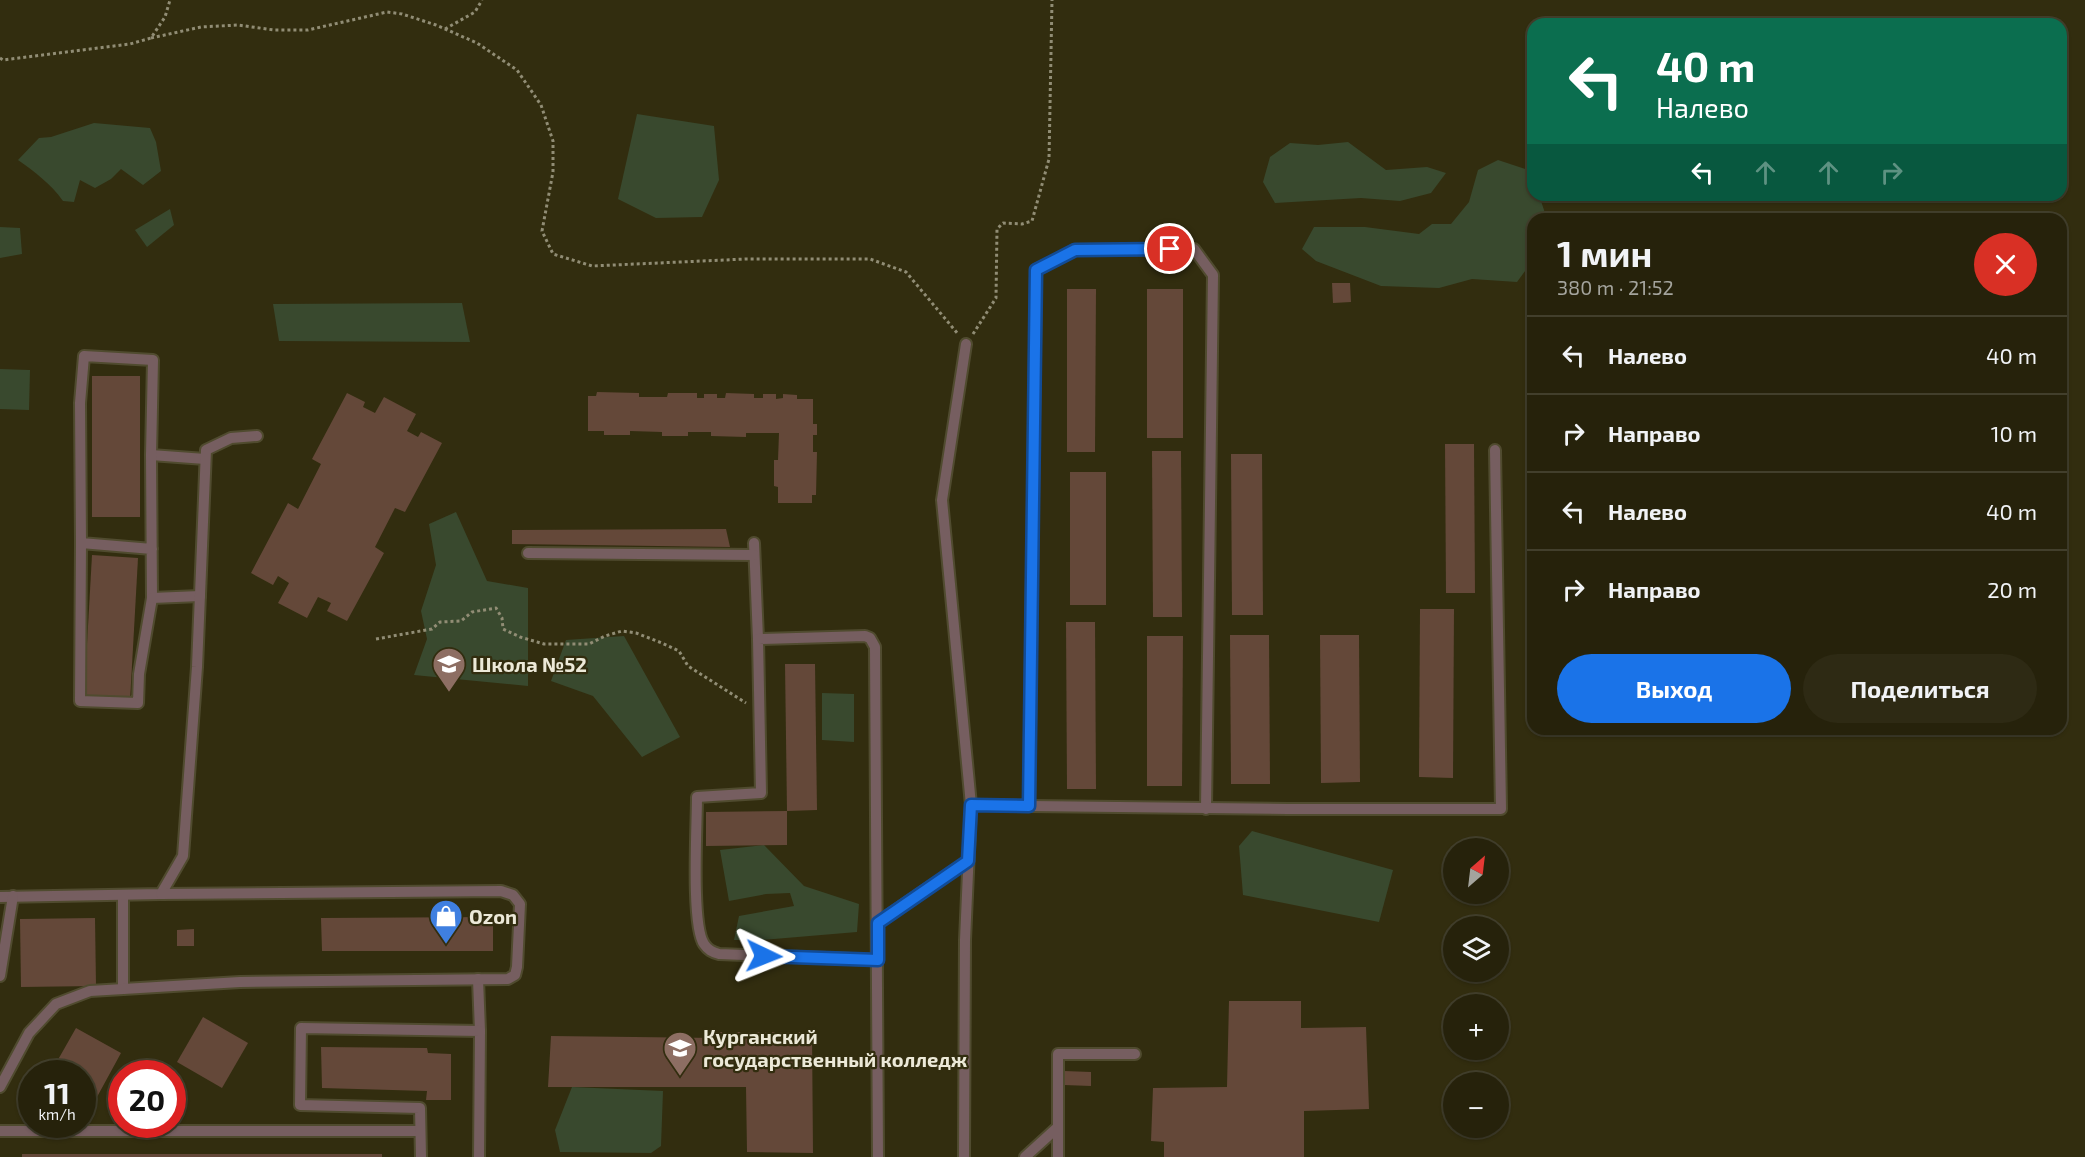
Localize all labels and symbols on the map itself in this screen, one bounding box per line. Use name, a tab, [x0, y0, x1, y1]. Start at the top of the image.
pin	[1144, 223, 1195, 274]
school or university icon: Школа №52	[431, 646, 467, 693]
place label: Школа №52	[472, 652, 587, 676]
north arrow	[1443, 838, 1509, 904]
shop icon: Ozon	[428, 898, 464, 945]
place label: Ozon	[469, 904, 517, 928]
position arrow	[732, 924, 796, 988]
place label: Курганский государственный колледж	[703, 1024, 968, 1071]
school or university icon: Курганский государственный колледж	[662, 1030, 698, 1077]
speed limit sign: 20	[108, 1060, 186, 1138]

